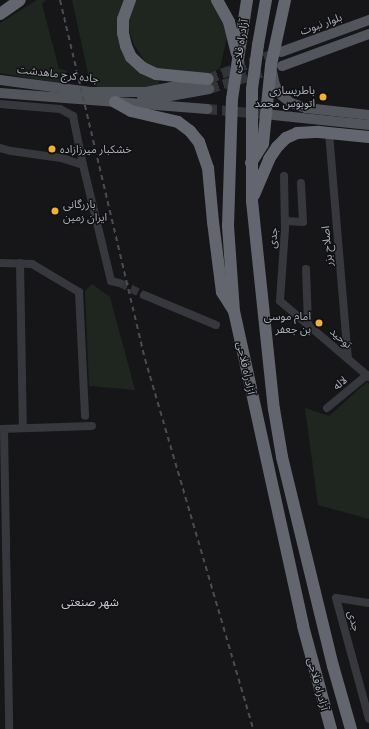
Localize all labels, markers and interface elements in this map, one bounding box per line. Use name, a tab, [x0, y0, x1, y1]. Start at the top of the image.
street label: بلوار نبوت	[298, 10, 344, 38]
street label: آزادراه فلاحی	[229, 18, 251, 74]
street label: جاده کرج ماهدشت	[16, 62, 100, 86]
place label: باطریسازی اتوبوس محمد	[255, 84, 315, 110]
marker: باطریسازی اتوبوس محمد	[318, 92, 328, 102]
place label: خشکبار میرزازاده	[60, 142, 132, 156]
marker: خشکبار میرزازاده	[47, 144, 57, 154]
place label: بازرگانی ایران زمین	[63, 198, 107, 224]
marker: بازرگانی ایران زمین	[50, 206, 60, 216]
street label: اصلاح بزر	[319, 225, 335, 267]
street label: جدی	[266, 227, 280, 249]
place label: امام موسی بن جعفر	[264, 310, 311, 336]
marker: امام موسی بن جعفر	[314, 318, 324, 328]
street label: توحید	[327, 325, 355, 351]
street label: آزادراه فلاحی	[234, 340, 258, 396]
street label: لاله	[330, 373, 350, 393]
district label: شهر صنعتی	[61, 595, 119, 609]
street label: جدی	[345, 609, 363, 633]
street label: آزادراه فلاحی	[305, 656, 331, 712]

